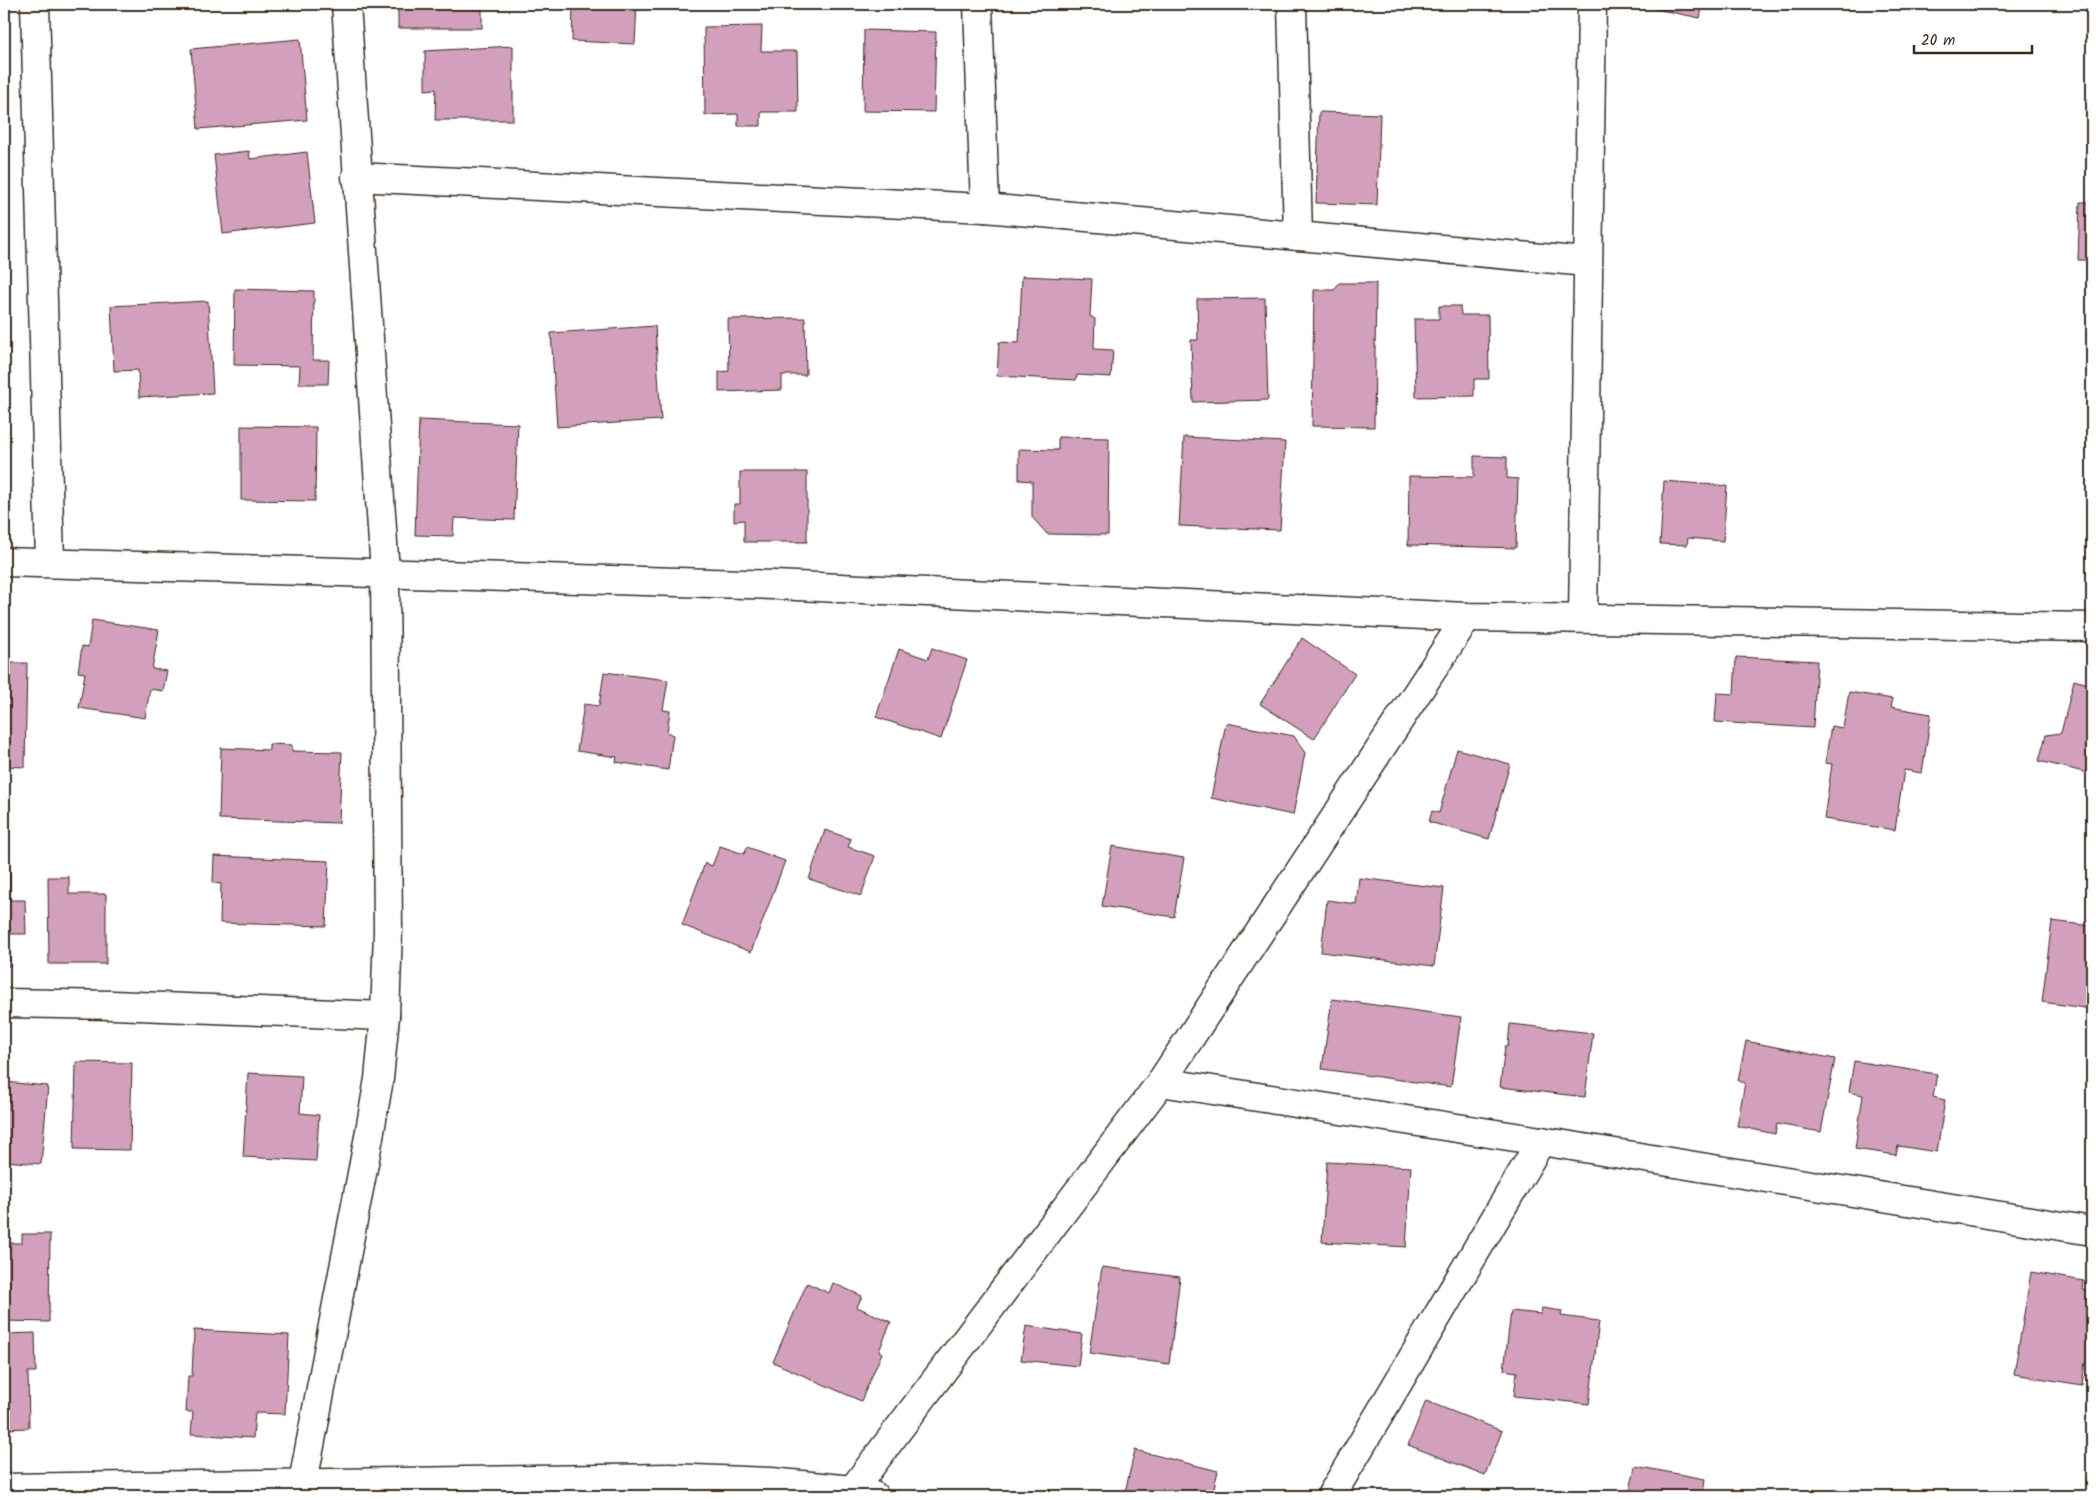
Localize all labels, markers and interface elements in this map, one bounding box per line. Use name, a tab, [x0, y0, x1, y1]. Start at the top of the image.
scale bar	[1914, 22, 2031, 54]
text: 20 m	[1921, 29, 1955, 53]

